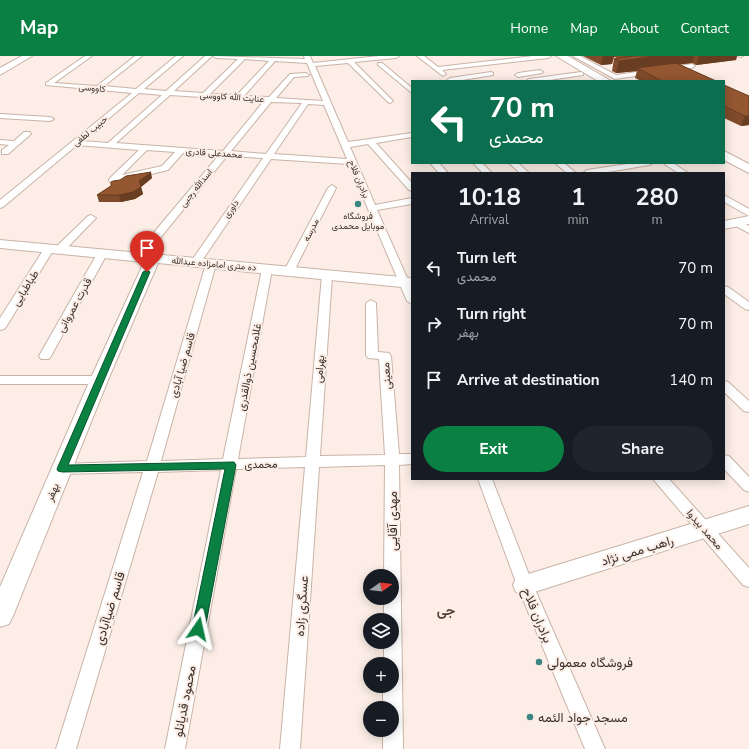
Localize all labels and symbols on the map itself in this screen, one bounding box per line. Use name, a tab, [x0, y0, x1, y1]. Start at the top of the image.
street label: کاووسی	[78, 81, 106, 95]
street label: عنایت‌ الله کاووسی	[199, 89, 265, 105]
street label: حبیب لطفی	[70, 113, 110, 149]
street label: محمدعلی قادری	[185, 145, 243, 161]
street label: برادران فلاح	[346, 158, 373, 200]
street label: اسدالله رجبی	[177, 166, 215, 210]
street label: داوری	[220, 197, 242, 221]
marker: فروشگاه موبایل محمدی	[353, 199, 363, 209]
place label: فروشگاه موبایل محمدی	[332, 210, 384, 232]
street label: مدرسه	[300, 217, 322, 243]
pin	[130, 231, 164, 272]
street label: ده متری امامزاده عبدالله	[171, 254, 257, 274]
street label: طباطبایی	[9, 267, 42, 309]
street label: قدرت عمروانی	[53, 275, 96, 335]
street label: غلامحسین ذوالقدری	[234, 322, 265, 412]
street label: قاسم ضیا آبادی	[166, 331, 199, 399]
street label: بهرامی	[311, 354, 328, 384]
street label: معینی	[378, 362, 395, 390]
street label: محمدی	[244, 457, 278, 472]
street label: بهفر	[42, 481, 63, 505]
street label: مهدی آقایی	[384, 491, 402, 551]
street label: محمد بیدوا	[683, 506, 726, 553]
street label: راهب ممی نژاد	[599, 531, 676, 571]
street label: قاسم ضیاآبادی	[90, 569, 130, 647]
north arrow	[363, 569, 399, 605]
street label: عسگری زاده	[291, 575, 313, 637]
street label: برادران فلاح	[517, 585, 557, 646]
district label: جی	[437, 601, 456, 620]
position arrow	[177, 608, 219, 650]
place label: فروشگاه معمولی	[547, 654, 633, 672]
marker: فروشگاه معمولی	[534, 657, 544, 667]
street label: محمود قدیانلو	[169, 664, 201, 739]
place label: مسجد جواد الئمه	[538, 709, 628, 727]
marker: مسجد جواد الئمه	[525, 712, 535, 722]

